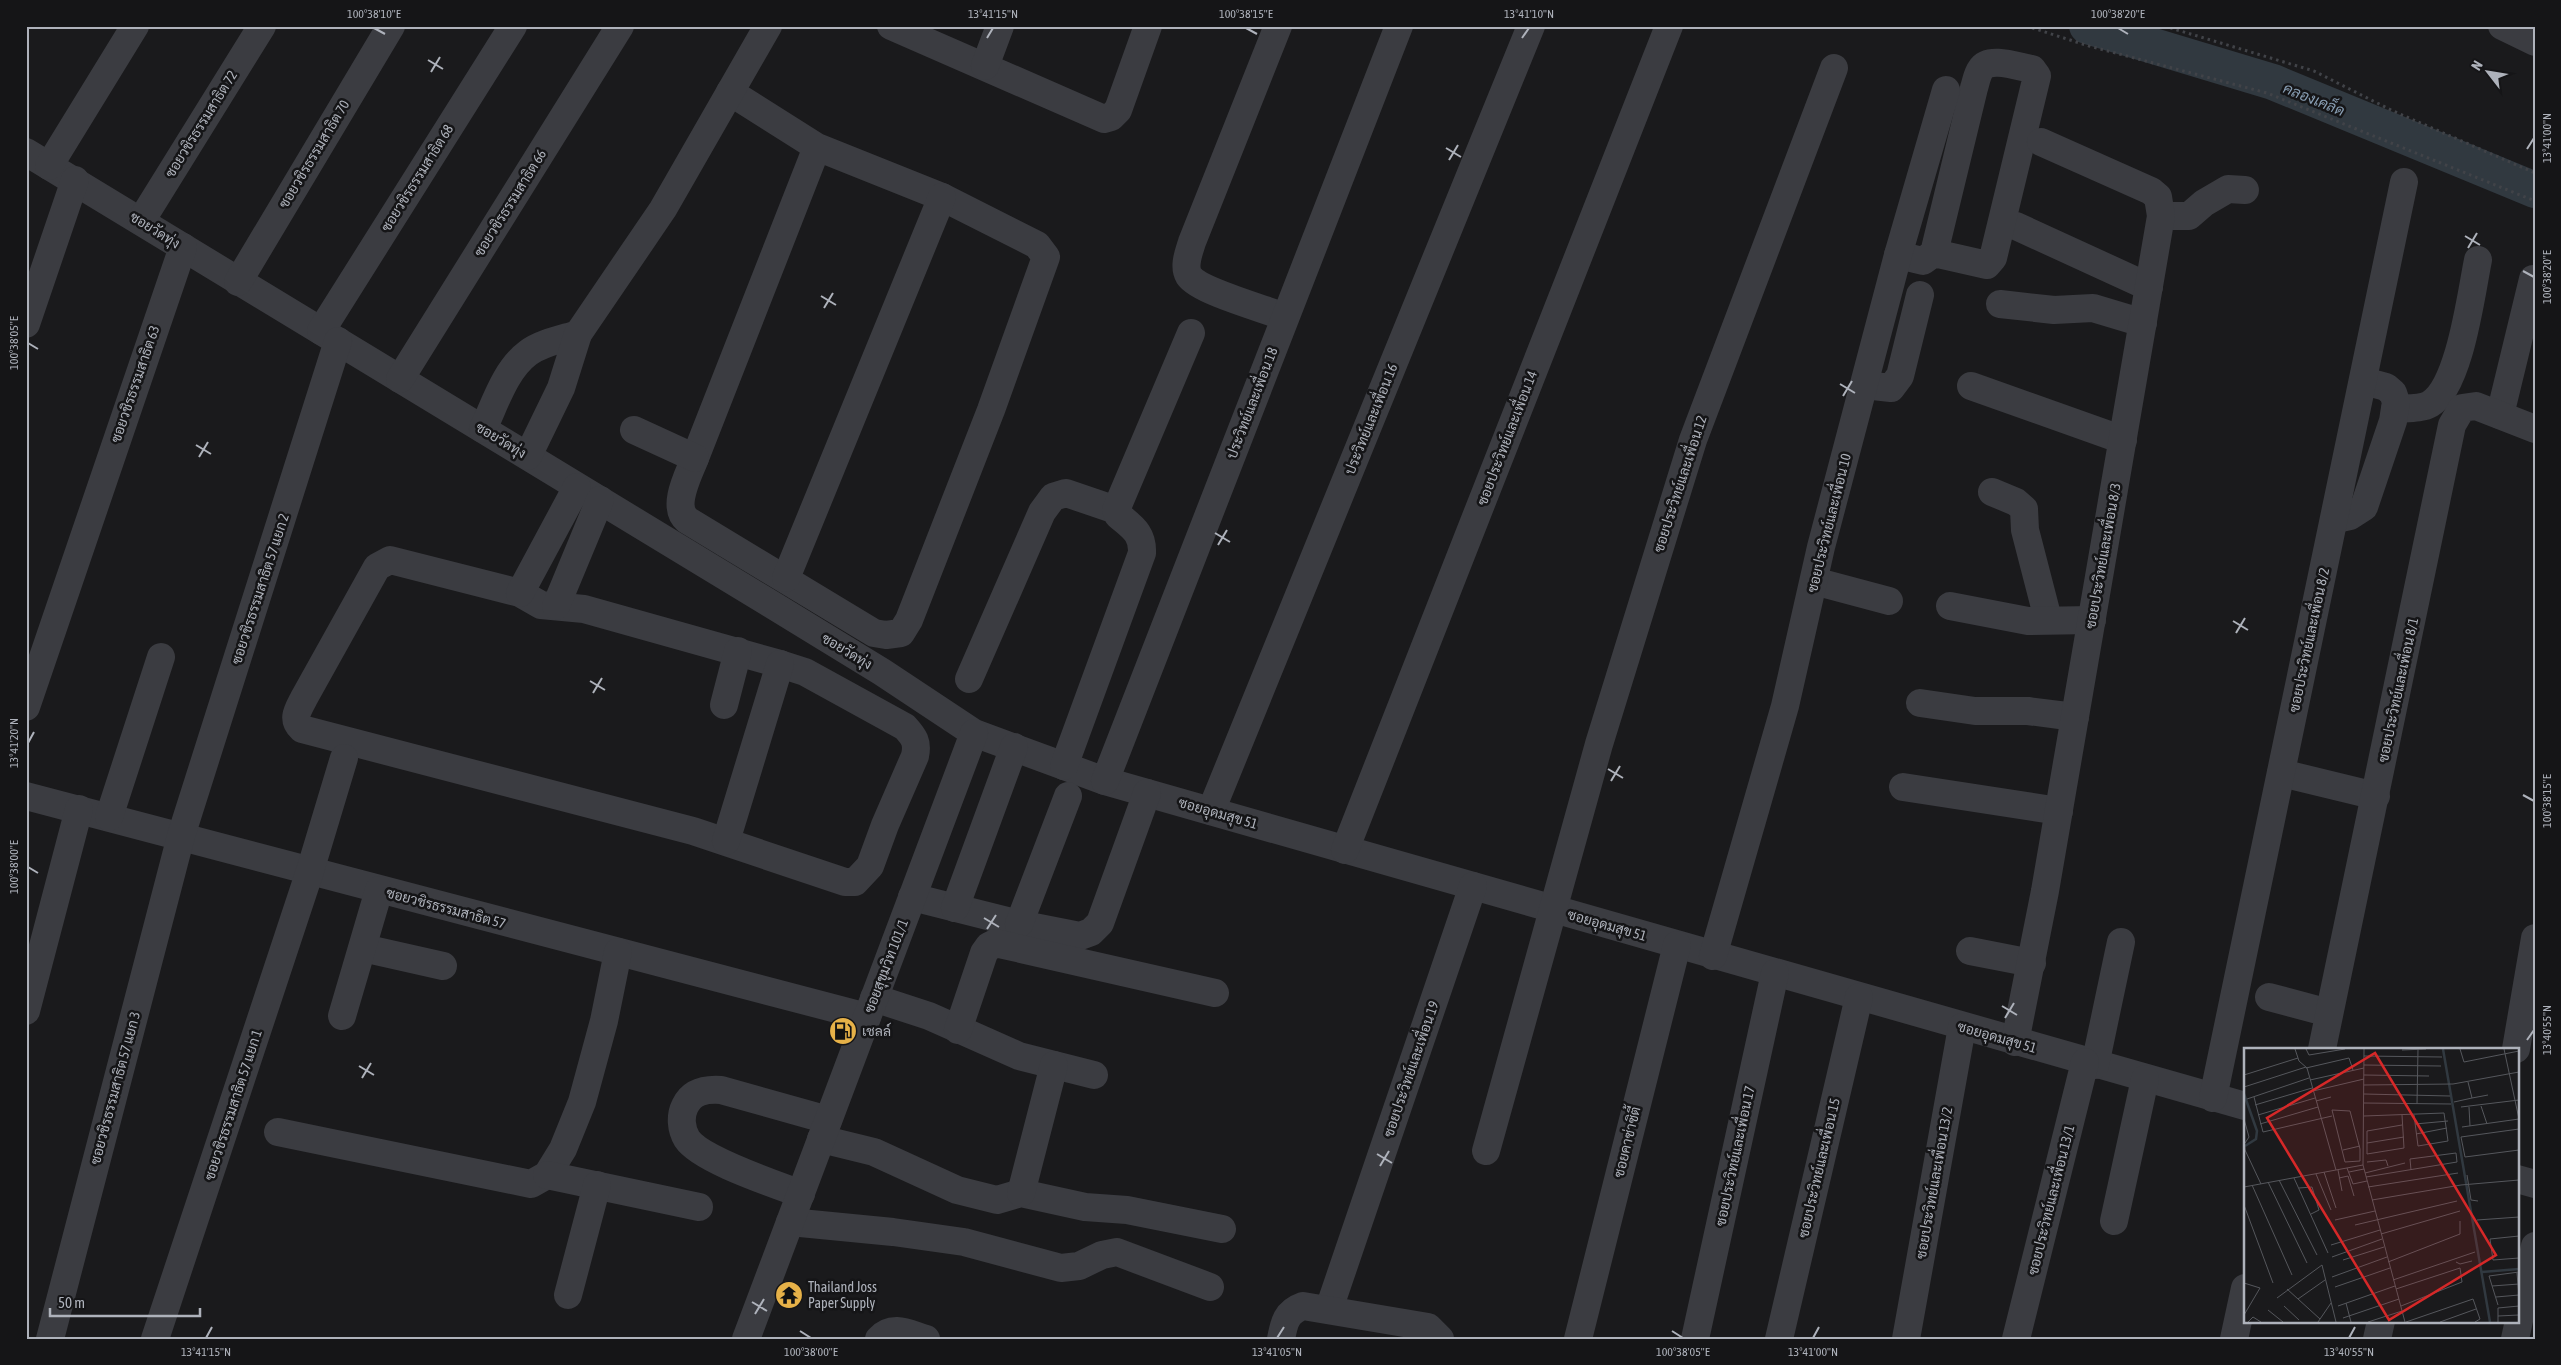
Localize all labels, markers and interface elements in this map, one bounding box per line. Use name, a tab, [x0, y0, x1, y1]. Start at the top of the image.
text: 100°38'10"E	[347, 7, 401, 21]
text: 13°41'15"N	[968, 7, 1018, 21]
text: 100°38'15"E	[1219, 7, 1273, 21]
text: 13°41'10"N	[1504, 7, 1554, 21]
text: 100°38'20"E	[2091, 7, 2145, 21]
north arrow	[2464, 48, 2514, 98]
text: N	[2468, 58, 2486, 73]
street label: ซอยวชิรธรรมสาธิต 72	[162, 68, 240, 180]
water label: คลองเคล็ด	[2281, 77, 2348, 119]
street label: ซอยวชิรธรรมสาธิต 70	[275, 97, 353, 211]
text: 13°41'00"N	[2540, 113, 2554, 163]
street label: ซอยวชิรธรรมสาธิต 68	[378, 121, 457, 234]
street label: ซอยวชิรธรรมสาธิต 66	[471, 146, 550, 259]
street label: ซอยวัดทุ่ง	[126, 208, 183, 253]
text: 100°38'20"E	[2540, 250, 2554, 304]
text: 100°38'05"E	[7, 316, 21, 370]
street label: ซอยวชิรธรรมสาธิต 63	[107, 323, 163, 445]
street label: ประวิทย์และเพื่อน 18	[1220, 343, 1281, 461]
street label: ประวิทย์และเพื่อน 16	[1338, 359, 1401, 477]
street label: ซอยประวิทย์และเพื่อน 14	[1470, 367, 1540, 508]
street label: ซอยประวิทย์และเพื่อน 12	[1646, 412, 1710, 554]
street label: ซอยวัดทุ่ง	[472, 419, 529, 463]
street label: ซอยประวิทย์และเพื่อน 10	[1800, 450, 1854, 594]
street label: ซอยประวิทย์และเพื่อน 8/3	[2078, 481, 2124, 630]
street label: ซอยวชิรธรรมสาธิต 57 แยก 2	[228, 512, 292, 666]
street label: ซอยประวิทย์และเพื่อน 8/2	[2282, 565, 2332, 714]
street label: ซอยประวิทย์และเพื่อน 8/1	[2371, 615, 2421, 764]
street label: ซอยวัดทุ่ง	[818, 630, 875, 674]
text: 13°41'20"N	[7, 718, 21, 768]
text: 100°38'15"E	[2540, 774, 2554, 828]
street label: ซอยอุดมสุข 51	[1176, 794, 1259, 834]
text: 100°38'00"E	[7, 840, 21, 894]
street label: ซอยวชิรธรรมสาธิต 57	[384, 884, 508, 932]
street label: ซอยอุดมสุข 51	[1565, 906, 1648, 946]
street label: ซอยสุขุมวิท 101/1	[861, 917, 913, 1016]
street label: ซอยประวิทย์และเพื่อน 19	[1376, 997, 1442, 1139]
text: 13°40'55"N	[2540, 1005, 2554, 1055]
street label: ซอยวชิรธรรมสาธิต 57 แยก 3	[87, 1010, 143, 1166]
fuel station icon: เชลล์	[828, 1016, 858, 1046]
street label: ซอยอุดมสุข 51	[1955, 1018, 2038, 1058]
place label: เชลล์	[862, 1022, 891, 1039]
street label: ซอยวชิรธรรมสาธิต 57 แยก 1	[201, 1028, 265, 1182]
inset map	[2244, 1048, 2518, 1322]
street label: ซอยประวิทย์และเพื่อน 17	[1708, 1084, 1758, 1228]
street label: ซอยประวิทย์และเพื่อน 15	[1791, 1096, 1843, 1239]
street label: ซอยคาซ่าซิตี้	[1607, 1103, 1644, 1179]
street label: ซอยประวิทย์และเพื่อน 13/2	[1909, 1105, 1955, 1260]
street label: ซอยประวิทย์และเพื่อน 13/1	[2021, 1122, 2077, 1277]
place label: Thailand Joss Paper Supply	[808, 1279, 877, 1311]
temple icon: Thailand Joss Paper Supply	[774, 1280, 804, 1310]
scale bar	[50, 1285, 200, 1317]
text: 50 m	[58, 1294, 85, 1311]
text: 13°41'15"N	[181, 1345, 231, 1359]
text: 100°38'00"E	[784, 1345, 838, 1359]
text: 13°41'05"N	[1252, 1345, 1302, 1359]
text: 100°38'05"E	[1656, 1345, 1710, 1359]
text: 13°41'00"N	[1788, 1345, 1838, 1359]
text: 13°40'55"N	[2324, 1345, 2374, 1359]

